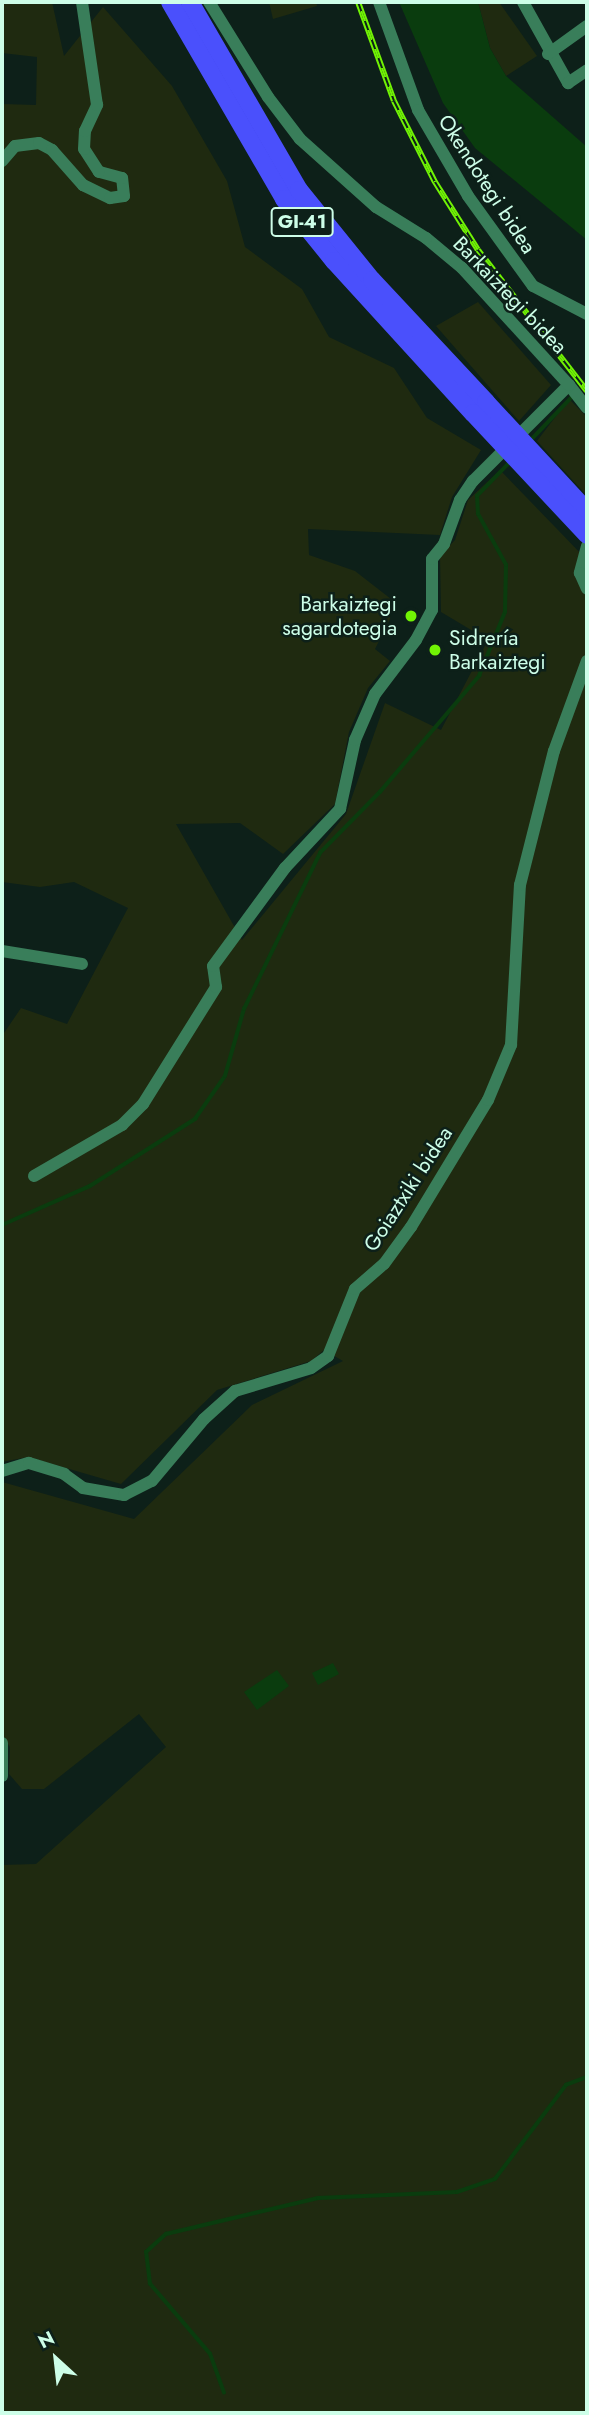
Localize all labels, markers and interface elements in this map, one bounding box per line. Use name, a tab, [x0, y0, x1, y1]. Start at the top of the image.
street label: Okendotegi bidea	[433, 110, 541, 258]
road number: GI-41	[270, 206, 334, 238]
street label: Barkaiztegi bidea	[448, 231, 572, 359]
place label: Barkaiztegi sagardotegia	[282, 591, 397, 641]
marker: Barkaiztegi sagardotegia	[403, 608, 419, 624]
place label: Sidrería Barkaiztegi	[449, 625, 546, 675]
marker: Sidrería Barkaiztegi	[427, 642, 443, 658]
street label: Goiaztxiki bidea	[358, 1122, 458, 1256]
north arrow	[21, 2324, 91, 2394]
text: N	[33, 2324, 59, 2355]

